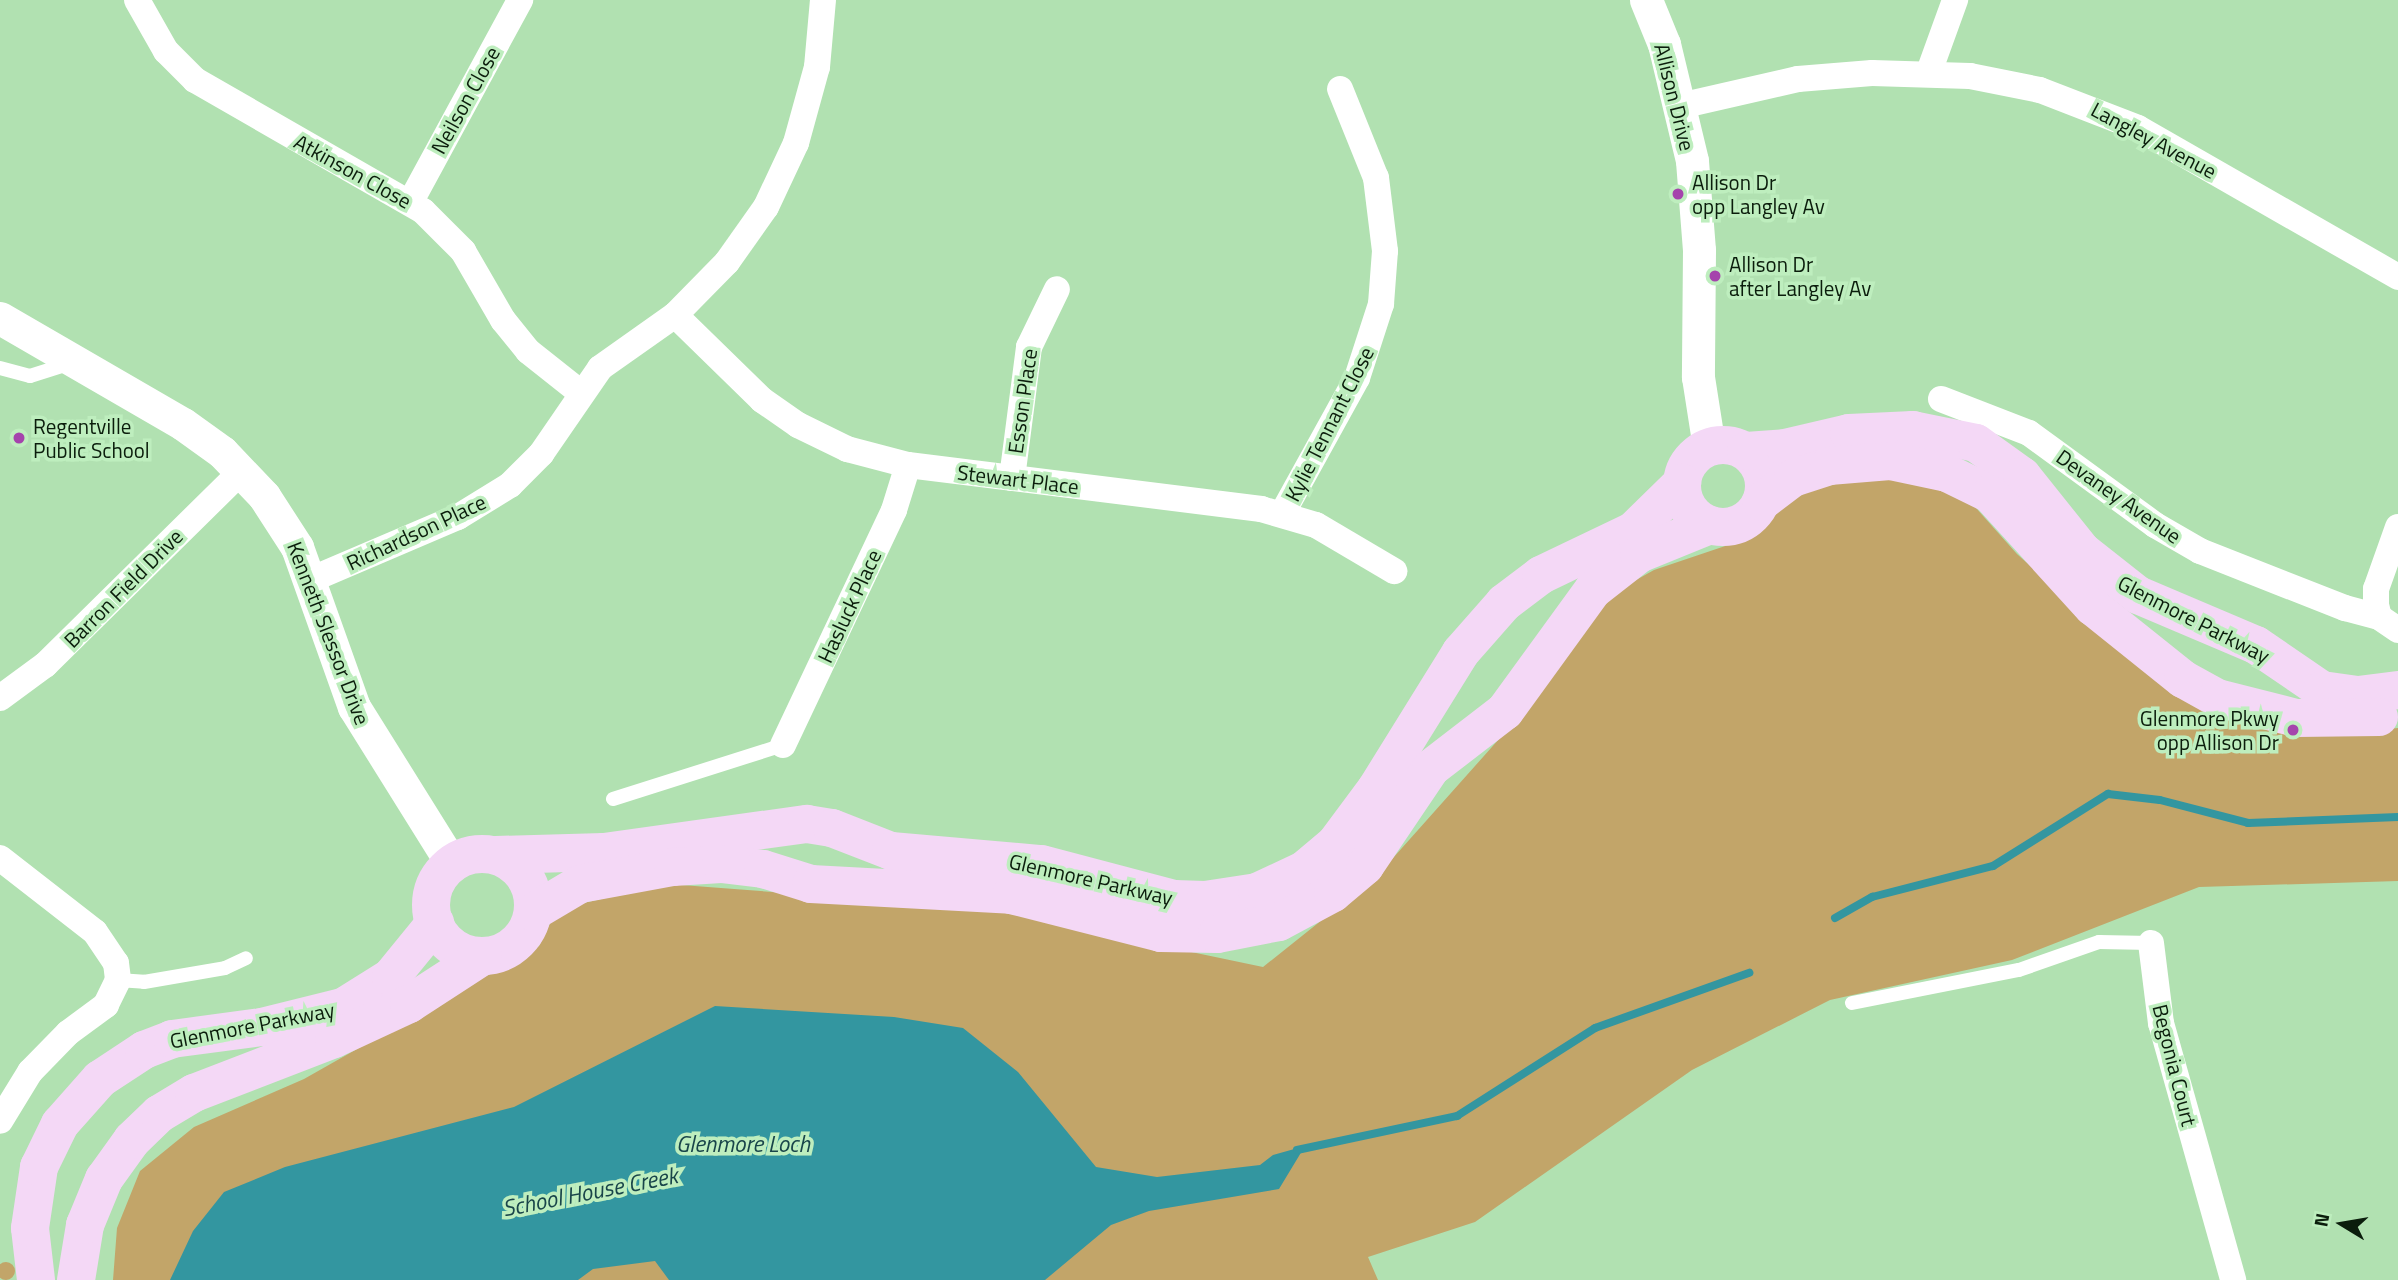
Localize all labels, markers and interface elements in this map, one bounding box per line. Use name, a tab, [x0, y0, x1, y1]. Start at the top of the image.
street label: Allison Drive	[1650, 41, 1700, 153]
street label: Neilson Close	[425, 42, 505, 158]
street label: Langley Avenue	[2087, 96, 2221, 184]
street label: Atkinson Close	[290, 128, 416, 214]
place label: Allison Dr opp Langley Av	[1692, 169, 1825, 219]
marker: Allison Dr opp Langley Av	[1670, 186, 1686, 202]
place label: Allison Dr after Langley Av	[1729, 251, 1871, 301]
marker: Allison Dr after Langley Av	[1707, 268, 1723, 284]
street label: Kylie Tennant Close	[1279, 343, 1379, 505]
street label: Esson Place	[1002, 347, 1042, 455]
place label: Regentville Public School	[33, 413, 150, 463]
marker: Regentville Public School	[11, 430, 27, 446]
street label: Devaney Avenue	[2052, 444, 2186, 548]
street label: Stewart Place	[956, 459, 1080, 499]
street label: Richardson Place	[342, 489, 490, 575]
street label: Barron Field Drive	[58, 523, 188, 653]
street label: Kenneth Slessor Drive	[282, 538, 376, 728]
street label: Hasluck Place	[812, 545, 886, 667]
street label: Glenmore Parkway	[2114, 570, 2274, 668]
place label: Glenmore Pkwy opp Allison Dr	[2140, 705, 2279, 755]
marker: Glenmore Pkwy opp Allison Dr	[2285, 722, 2301, 738]
street label: Glenmore Parkway	[1007, 848, 1175, 910]
street label: Glenmore Parkway	[168, 997, 336, 1053]
street label: Begonia Court	[2148, 1002, 2202, 1128]
water label: Glenmore Loch	[676, 1130, 810, 1158]
water label: School House Creek	[500, 1162, 680, 1222]
north arrow	[2307, 1189, 2377, 1259]
text: N	[2305, 1211, 2336, 1229]

